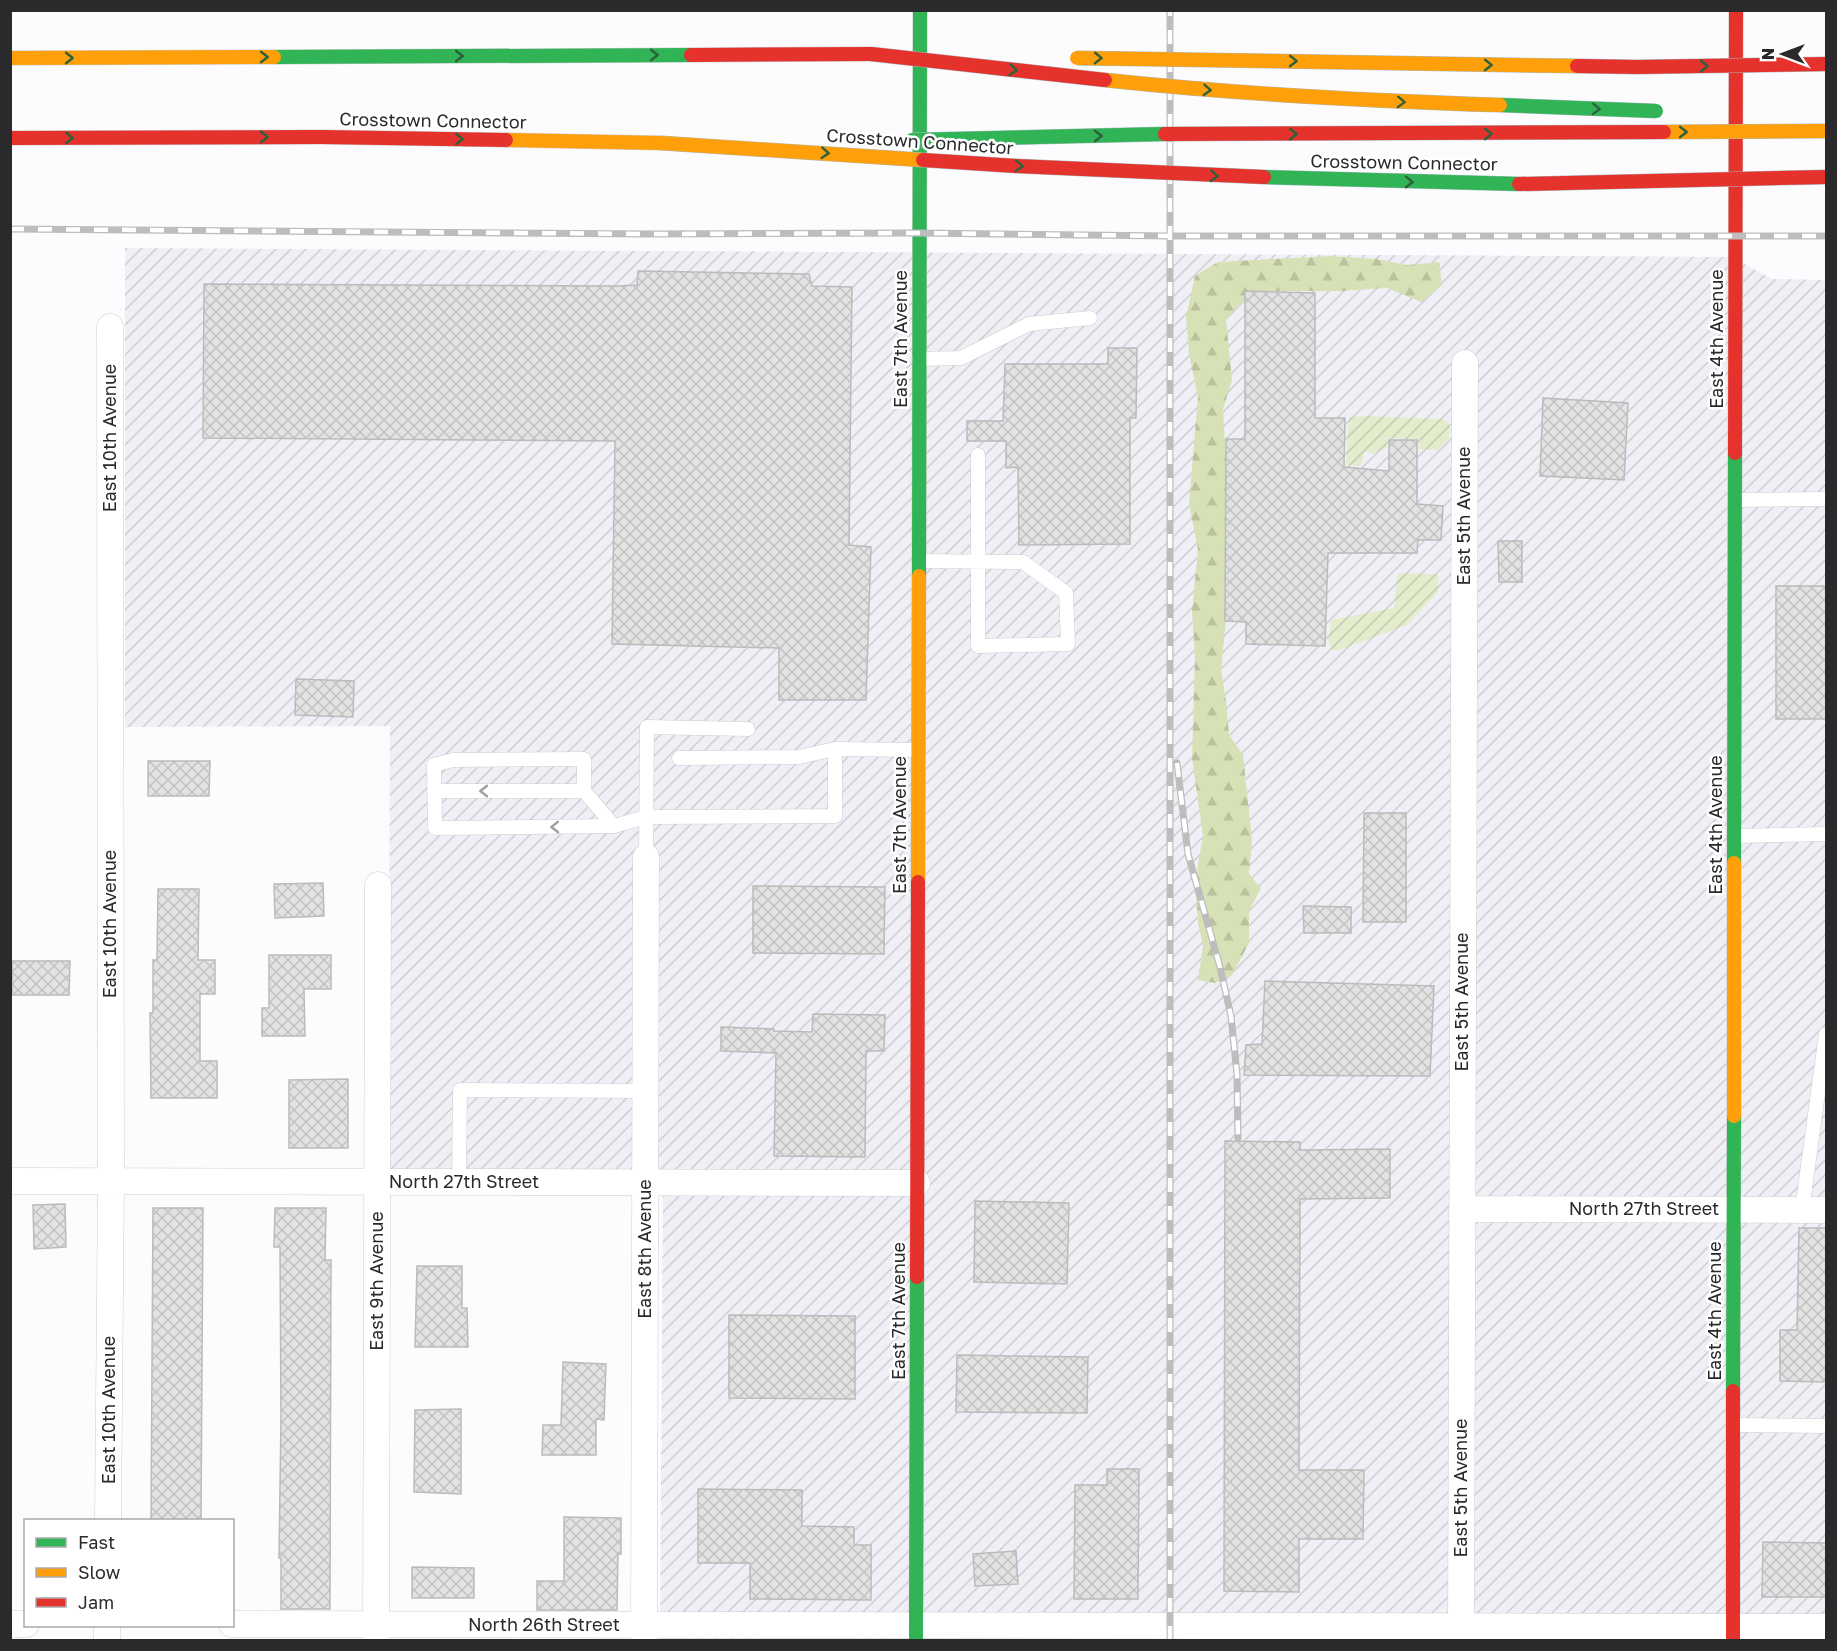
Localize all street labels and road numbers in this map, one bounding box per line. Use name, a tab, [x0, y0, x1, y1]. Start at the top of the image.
street label: Crosstown Connector	[339, 107, 527, 133]
street label: Crosstown Connector	[826, 123, 1014, 159]
street label: Crosstown Connector	[1310, 149, 1498, 175]
street label: East 4th Avenue	[1705, 269, 1727, 409]
street label: East 7th Avenue	[889, 270, 911, 408]
street label: East 10th Avenue	[98, 364, 120, 512]
street label: East 5th Avenue	[1452, 447, 1474, 585]
street label: East 4th Avenue	[1704, 755, 1726, 895]
street label: East 7th Avenue	[888, 756, 910, 894]
street label: East 10th Avenue	[98, 850, 120, 998]
street label: East 5th Avenue	[1450, 933, 1472, 1071]
street label: North 27th Street	[389, 1170, 539, 1192]
street label: East 8th Avenue	[633, 1179, 655, 1319]
street label: North 27th Street	[1569, 1197, 1719, 1219]
street label: East 9th Avenue	[365, 1211, 387, 1351]
street label: East 4th Avenue	[1703, 1241, 1725, 1381]
street label: East 7th Avenue	[887, 1242, 909, 1380]
street label: East 10th Avenue	[97, 1336, 119, 1484]
street label: East 5th Avenue	[1449, 1419, 1471, 1557]
street label: North 26th Street	[468, 1613, 620, 1635]

